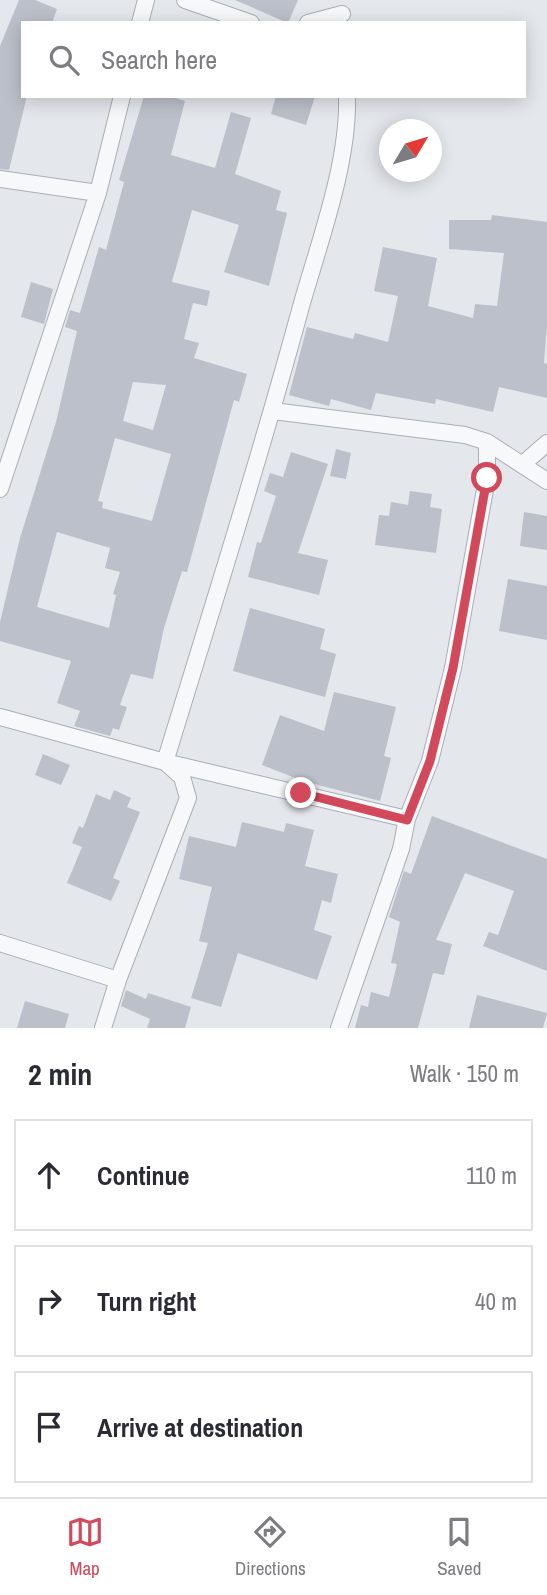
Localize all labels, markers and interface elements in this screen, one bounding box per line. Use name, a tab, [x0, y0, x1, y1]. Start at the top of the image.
search box	[21, 21, 526, 98]
icon: search	[45, 41, 83, 79]
text: Search here	[101, 42, 217, 77]
north arrow	[379, 119, 442, 182]
route start	[471, 462, 502, 493]
route end	[285, 777, 316, 808]
text: 2 min	[28, 1054, 92, 1094]
text: Walk · 150 m	[410, 1058, 519, 1089]
icon: ahead	[30, 1156, 68, 1194]
text: Continue	[97, 1158, 189, 1193]
text: 110 m	[466, 1160, 517, 1191]
icon: right	[30, 1282, 68, 1320]
text: Turn right	[97, 1284, 196, 1319]
text: 40 m	[475, 1286, 517, 1317]
icon: arrive	[30, 1408, 68, 1446]
text: Arrive at destination	[97, 1410, 303, 1445]
tab: Map	[66, 1513, 104, 1581]
tab: Directions	[235, 1513, 306, 1581]
tab: Saved	[437, 1513, 481, 1581]

